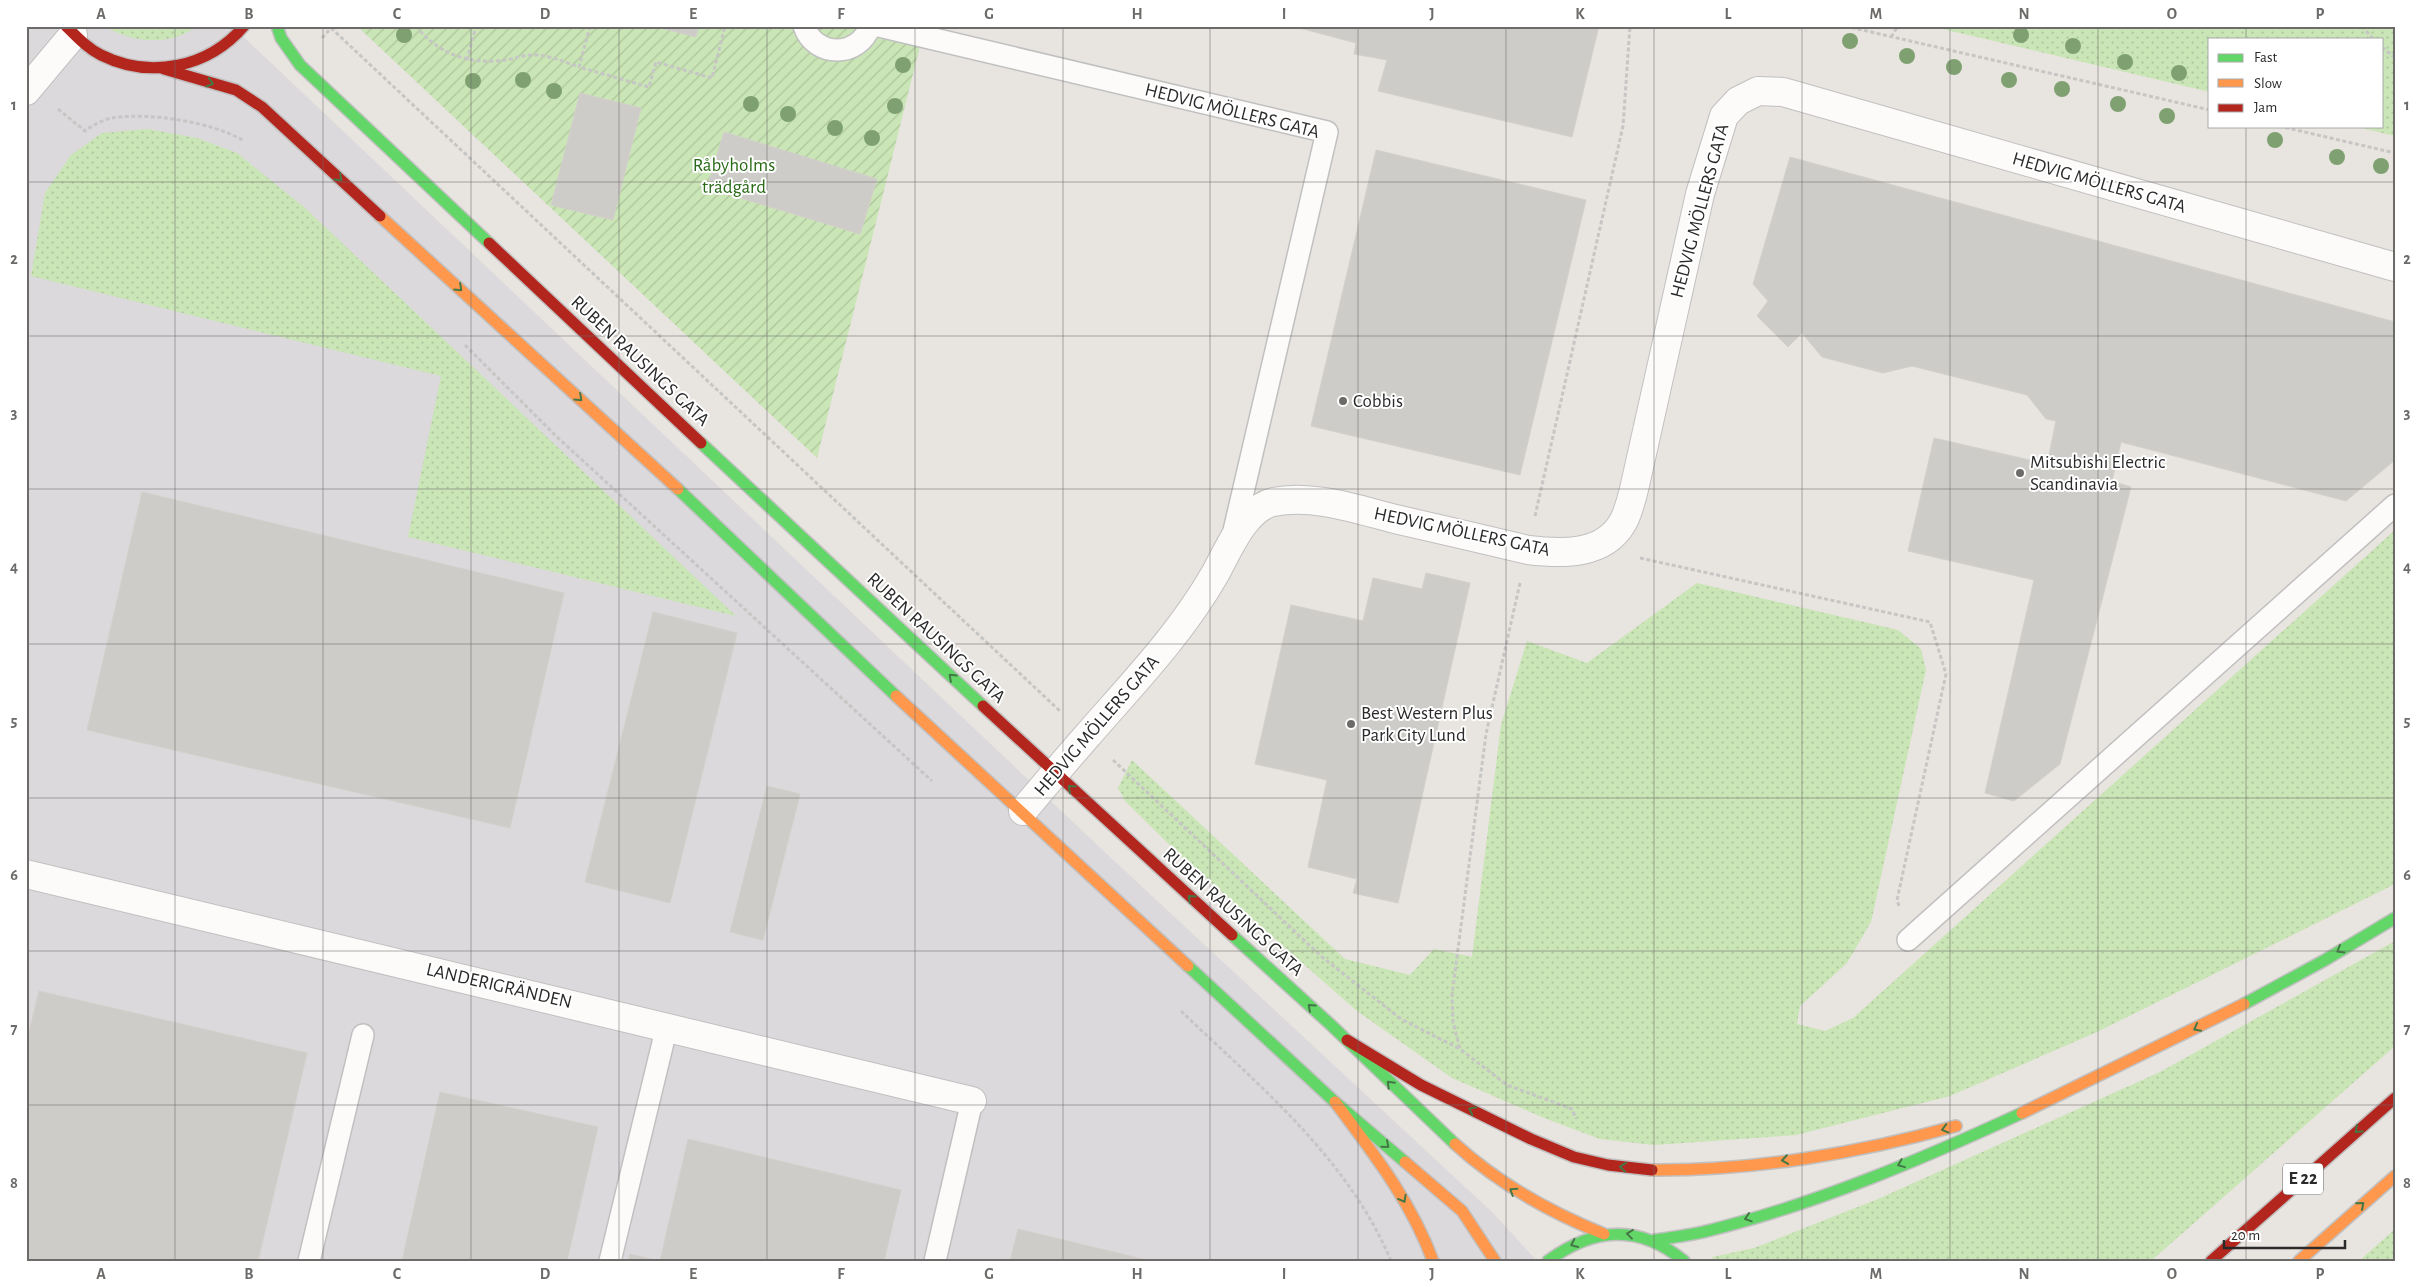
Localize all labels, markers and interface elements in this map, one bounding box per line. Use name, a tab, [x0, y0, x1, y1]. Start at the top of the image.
text: A	[96, 6, 106, 22]
text: B	[244, 6, 254, 22]
text: C	[393, 6, 402, 22]
text: D	[540, 6, 551, 22]
text: E	[689, 6, 697, 22]
text: F	[837, 6, 845, 22]
text: G	[984, 6, 994, 22]
text: H	[1131, 6, 1143, 22]
text: I	[1282, 6, 1286, 22]
text: J	[1429, 6, 1435, 22]
text: K	[1575, 6, 1585, 22]
text: L	[1725, 6, 1732, 22]
text: M	[1870, 6, 1882, 22]
text: N	[2018, 6, 2030, 22]
text: O	[2167, 6, 2177, 22]
text: P	[2316, 6, 2325, 22]
legend	[2208, 38, 2384, 128]
text: Fast	[2254, 50, 2278, 65]
text: Slow	[2254, 76, 2282, 91]
one-way arrow	[206, 77, 214, 87]
street label: HEDVIG MÖLLERS GATA	[1143, 79, 1322, 142]
text: 1	[11, 97, 17, 113]
text: 1	[2404, 97, 2410, 113]
text: Jam	[2254, 100, 2277, 115]
street label: HEDVIG MÖLLERS GATA	[1667, 122, 1732, 300]
street label: HEDVIG MÖLLERS GATA	[2010, 148, 2188, 217]
park label: Råbyholms trädgård	[693, 156, 775, 197]
one-way arrow	[334, 172, 343, 181]
text: 2	[10, 251, 18, 267]
text: 2	[2403, 251, 2411, 267]
one-way arrow	[453, 282, 462, 291]
street label: RUBEN RAUSINGS GATA	[567, 292, 713, 430]
one-way arrow	[573, 392, 582, 401]
place label: Cobbis	[1353, 392, 1403, 411]
marker: Cobbis	[1337, 395, 1349, 407]
text: 3	[11, 405, 18, 421]
text: 3	[2404, 405, 2411, 421]
place label: Mitsubishi Electric Scandinavia	[2030, 453, 2165, 494]
marker: Mitsubishi Electric Scandinavia	[2014, 467, 2026, 479]
street label: HEDVIG MÖLLERS GATA	[1372, 503, 1552, 560]
text: 4	[10, 559, 18, 575]
text: 4	[2403, 559, 2411, 575]
street label: RUBEN RAUSINGS GATA	[863, 569, 1009, 707]
street label: HEDVIG MÖLLERS GATA	[1030, 651, 1163, 800]
one-way arrow	[949, 674, 958, 683]
place label: Best Western Plus Park City Lund	[1361, 704, 1493, 745]
text: 5	[11, 713, 18, 729]
text: 5	[2404, 713, 2411, 729]
marker: Best Western Plus Park City Lund	[1345, 718, 1357, 730]
one-way arrow	[1067, 785, 1076, 794]
street label: RUBEN RAUSINGS GATA	[1159, 844, 1307, 980]
text: 6	[10, 867, 18, 883]
text: 6	[2403, 867, 2411, 883]
one-way arrow	[1187, 894, 1196, 903]
one-way arrow	[2337, 944, 2346, 954]
street label: LANDERIGRÄNDEN	[424, 959, 574, 1012]
one-way arrow	[1307, 1004, 1316, 1013]
text: 7	[11, 1021, 18, 1037]
one-way arrow	[2194, 1021, 2203, 1031]
text: 7	[2404, 1021, 2411, 1037]
one-way arrow	[1387, 1081, 1396, 1090]
one-way arrow	[1468, 1106, 1477, 1116]
one-way arrow	[1941, 1124, 1949, 1134]
one-way arrow	[2355, 1124, 2364, 1133]
one-way arrow	[1380, 1139, 1389, 1148]
one-way arrow	[1781, 1155, 1790, 1165]
one-way arrow	[1897, 1158, 1906, 1169]
one-way arrow	[1619, 1161, 1627, 1172]
road number: E 22	[2283, 1164, 2323, 1194]
text: 8	[10, 1175, 18, 1191]
text: 8	[2403, 1175, 2411, 1191]
one-way arrow	[1509, 1187, 1518, 1197]
one-way arrow	[1397, 1194, 1407, 1203]
one-way arrow	[2356, 1202, 2365, 1211]
one-way arrow	[1744, 1213, 1753, 1223]
scale bar	[2224, 1217, 2345, 1249]
text: 20 m	[2231, 1228, 2260, 1243]
one-way arrow	[1625, 1229, 1633, 1240]
one-way arrow	[1570, 1238, 1579, 1248]
text: A	[96, 1266, 106, 1282]
text: B	[244, 1266, 254, 1282]
text: C	[393, 1266, 402, 1282]
text: D	[540, 1266, 551, 1282]
text: E	[689, 1266, 697, 1282]
text: F	[837, 1266, 845, 1282]
text: G	[984, 1266, 994, 1282]
text: H	[1131, 1266, 1143, 1282]
text: I	[1282, 1266, 1286, 1282]
text: J	[1429, 1266, 1435, 1282]
text: K	[1575, 1266, 1585, 1282]
text: L	[1725, 1266, 1732, 1282]
text: M	[1870, 1266, 1882, 1282]
text: N	[2018, 1266, 2030, 1282]
text: O	[2167, 1266, 2177, 1282]
text: P	[2316, 1266, 2325, 1282]

